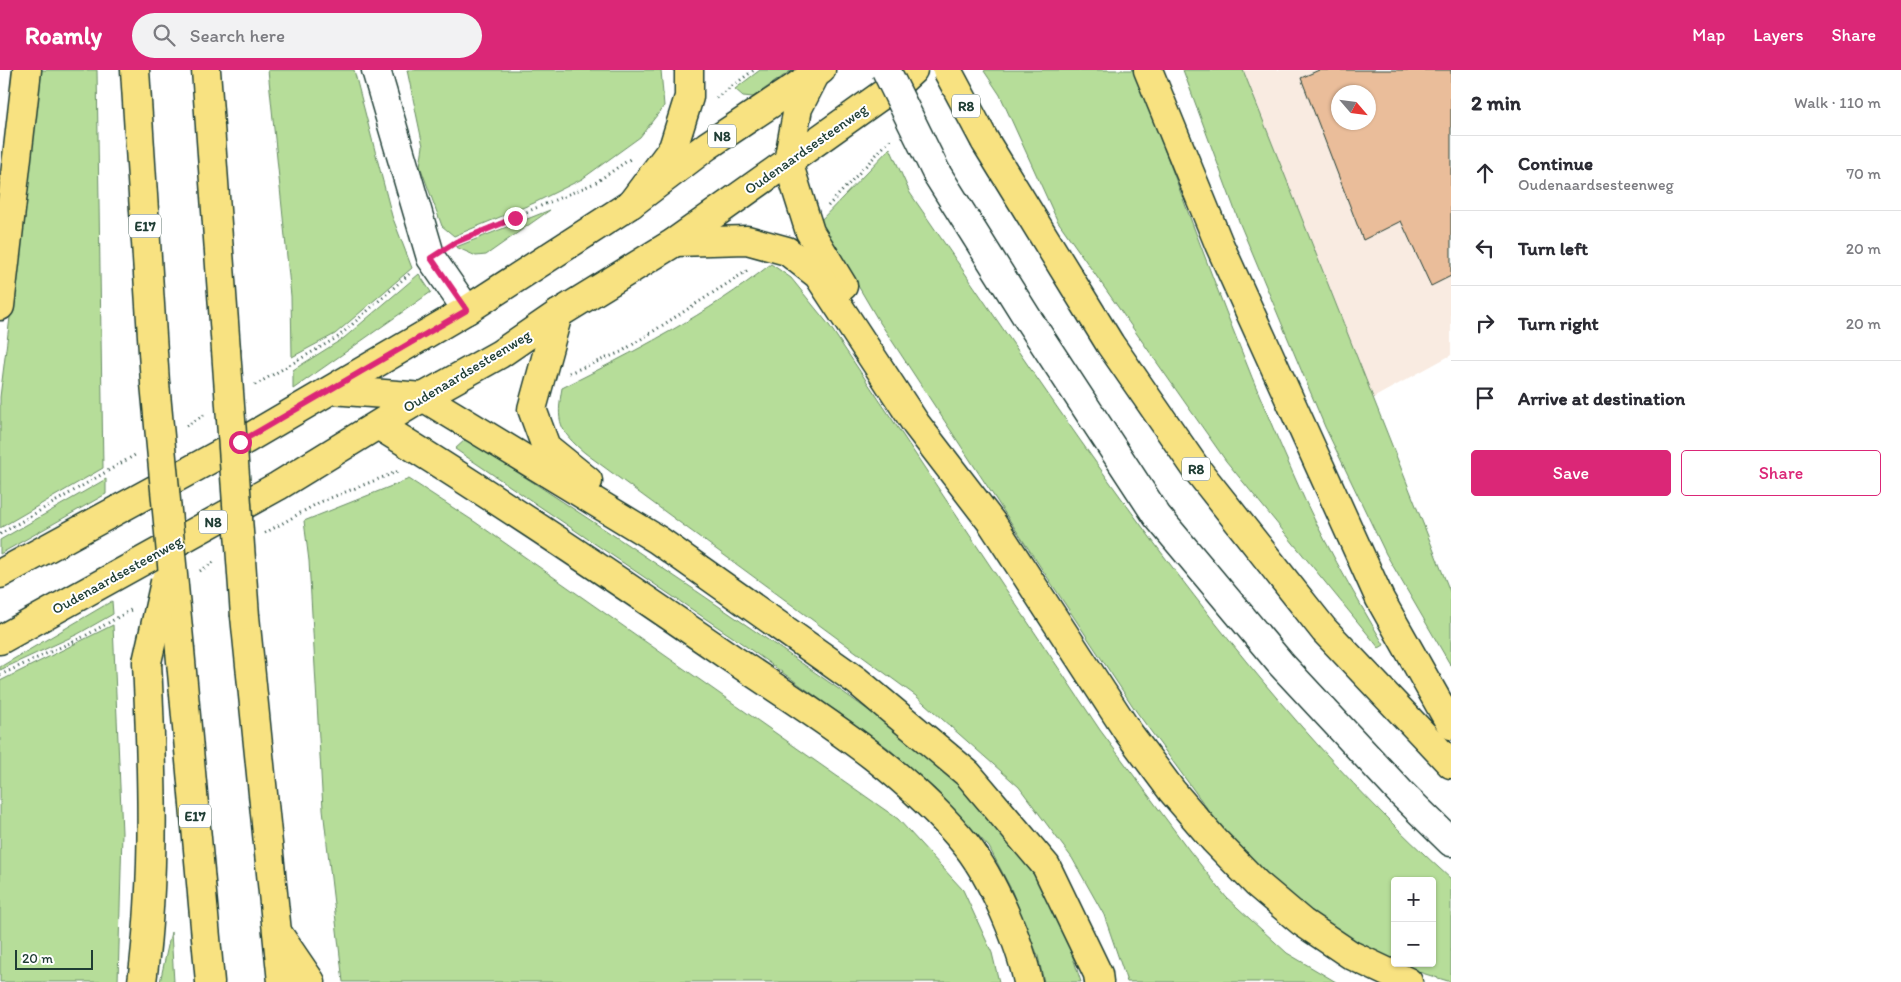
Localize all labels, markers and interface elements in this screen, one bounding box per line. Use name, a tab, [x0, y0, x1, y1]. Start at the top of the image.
search box	[132, 13, 482, 58]
text: Roamly	[25, 21, 102, 50]
icon: search	[150, 21, 178, 49]
text: Search here	[190, 24, 285, 47]
text: Map	[1692, 24, 1725, 46]
text: Layers	[1753, 24, 1803, 46]
text: Share	[1831, 24, 1876, 46]
north arrow	[1331, 85, 1376, 130]
text: 2 min	[1471, 90, 1521, 115]
text: Walk · 110 m	[1794, 93, 1881, 112]
road number: R8	[952, 94, 980, 118]
street label: Oudenaardsesteenweg	[741, 100, 871, 198]
road number: N8	[708, 124, 736, 148]
text: Continue	[1518, 152, 1593, 175]
icon: ahead	[1471, 159, 1499, 187]
text: 70 m	[1846, 164, 1881, 183]
text: Oudenaardsesteenweg	[1518, 175, 1674, 194]
route end	[504, 207, 527, 230]
road number: E17	[129, 214, 161, 238]
icon: left	[1471, 234, 1499, 262]
text: Turn left	[1518, 237, 1588, 260]
text: 20 m	[1846, 239, 1881, 258]
icon: right	[1471, 309, 1499, 337]
text: Turn right	[1518, 312, 1599, 335]
text: 20 m	[1846, 314, 1881, 333]
street label: Oudenaardsesteenweg	[400, 326, 534, 416]
icon: arrive	[1471, 384, 1499, 412]
text: Arrive at destination	[1518, 387, 1685, 410]
route start	[229, 431, 252, 454]
button: Save	[1471, 450, 1671, 496]
button: Share	[1681, 450, 1881, 496]
road number: R8	[1182, 458, 1210, 480]
road number: N8	[199, 511, 227, 534]
street label: Oudenaardsesteenweg	[49, 532, 185, 618]
road number: E17	[179, 804, 211, 828]
map controls	[1391, 877, 1436, 967]
button: +	[1391, 877, 1436, 922]
button: −	[1391, 922, 1436, 967]
scale bar	[15, 947, 92, 970]
text: 20 m	[22, 950, 53, 967]

